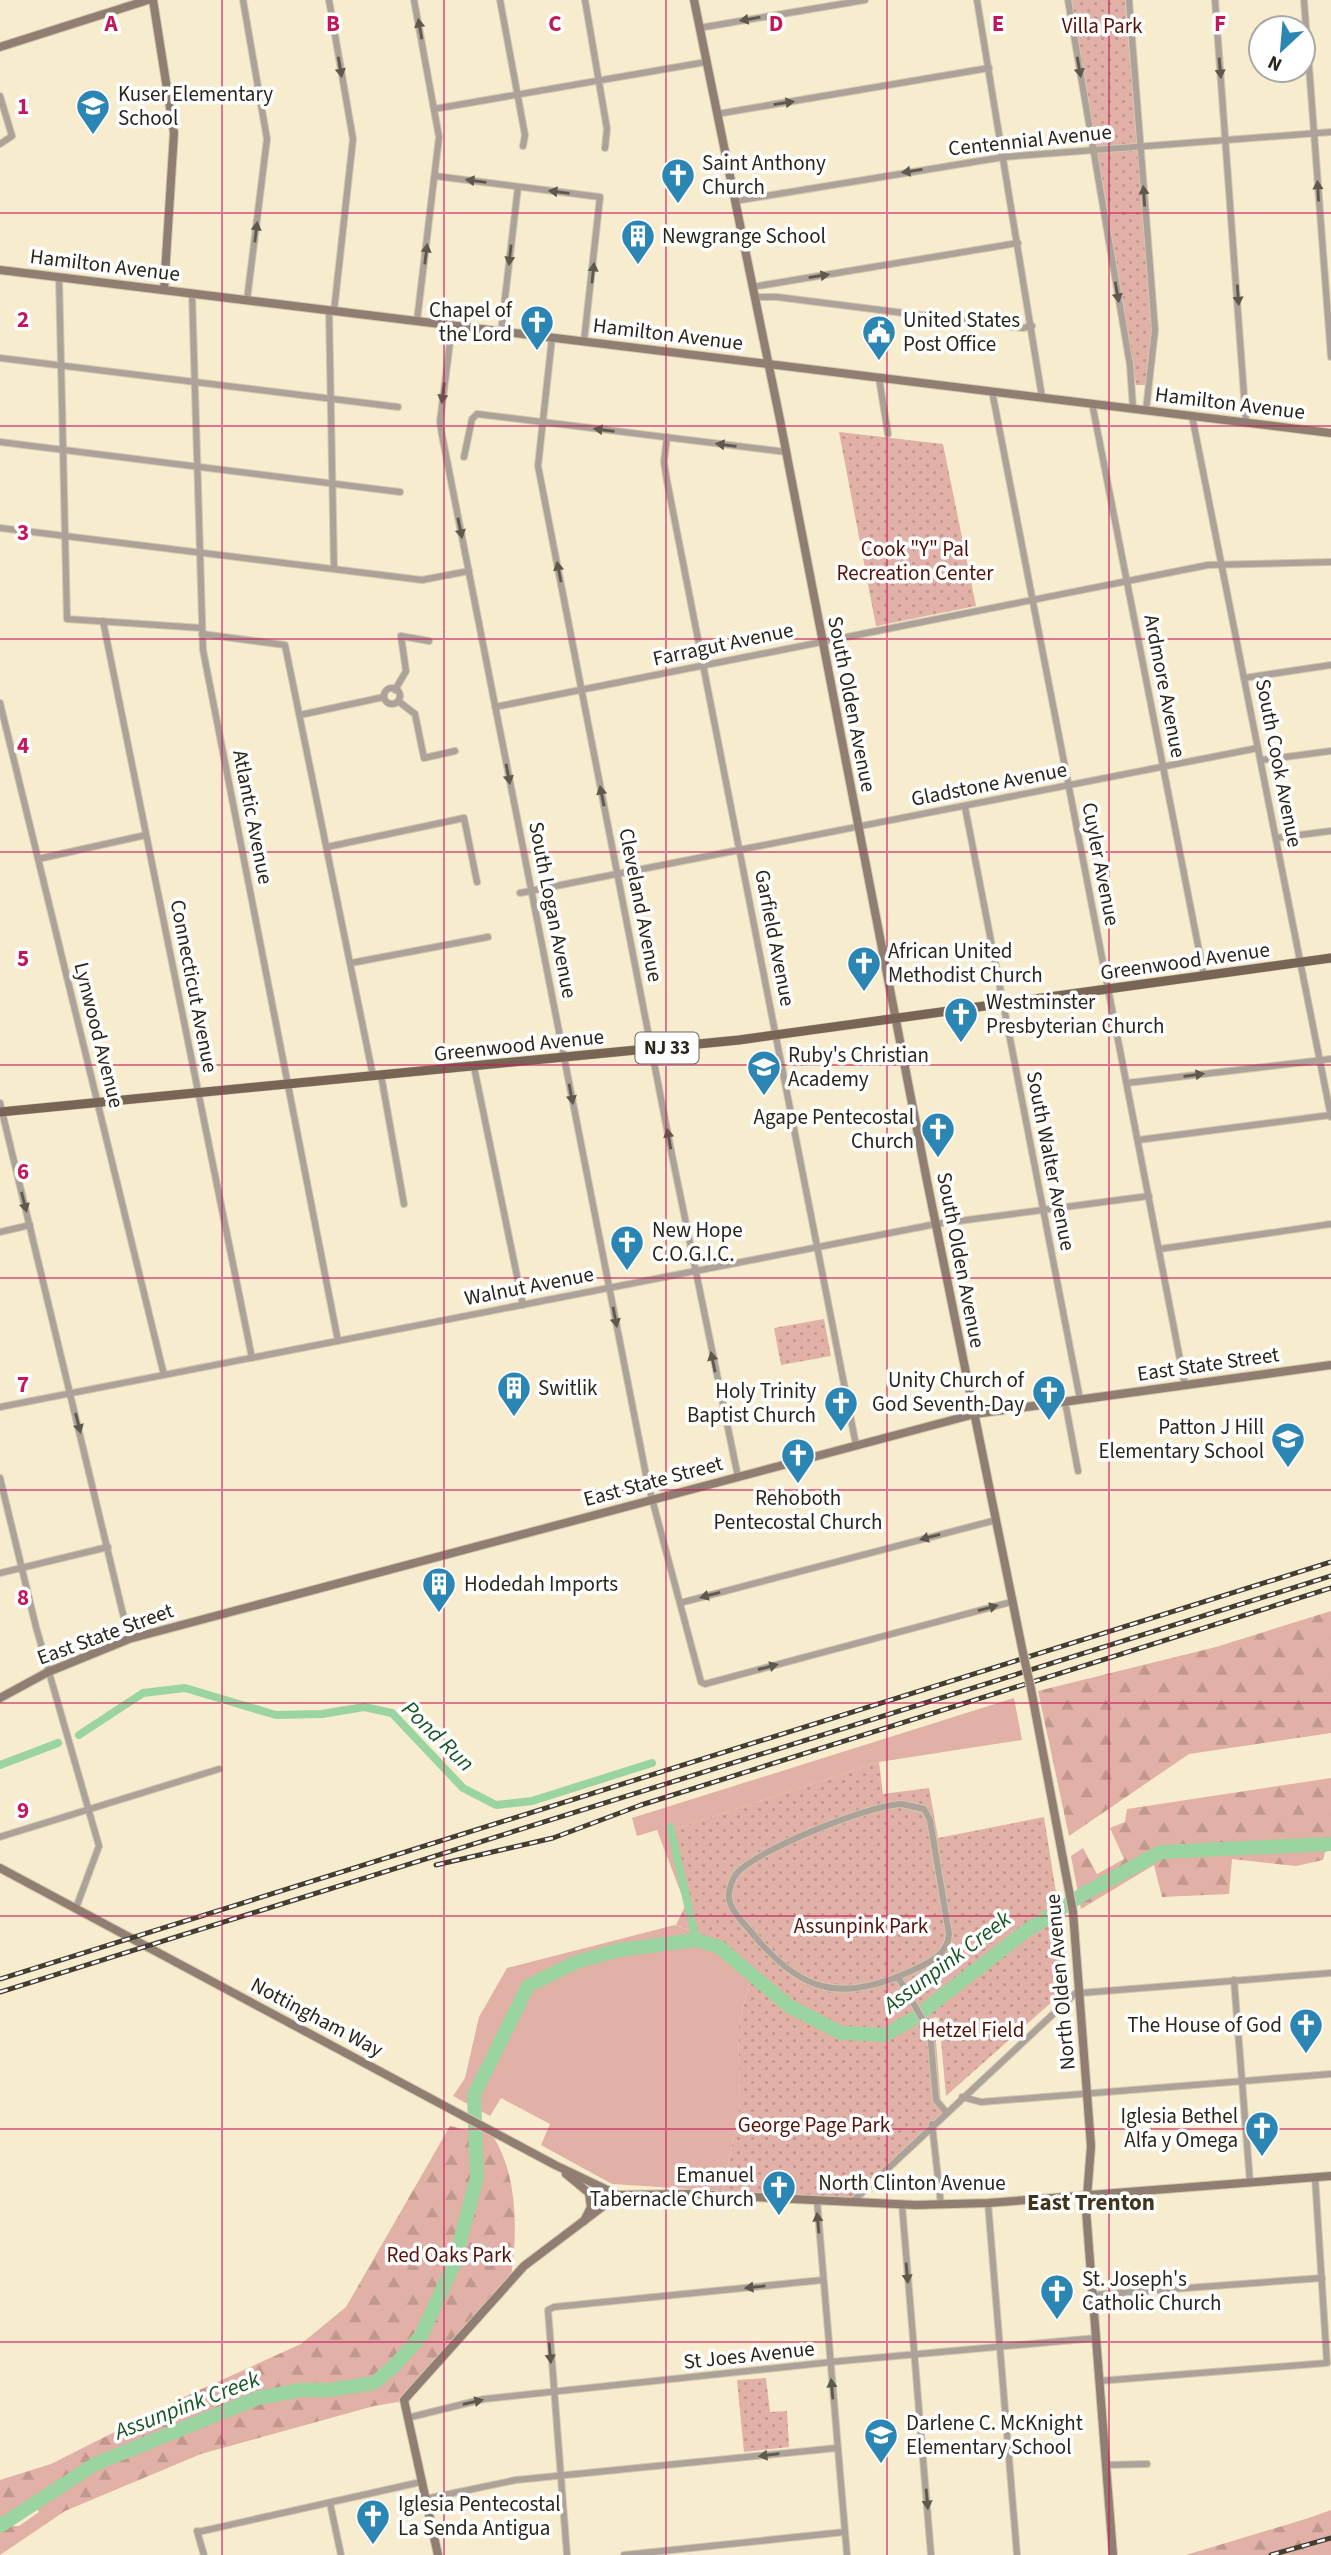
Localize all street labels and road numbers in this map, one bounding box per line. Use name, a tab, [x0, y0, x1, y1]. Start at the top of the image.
street label: Centennial Avenue	[947, 117, 1113, 163]
street label: Hamilton Avenue	[28, 241, 182, 289]
street label: Hamilton Avenue	[591, 310, 745, 358]
street label: Hamilton Avenue	[1153, 379, 1307, 427]
street label: Ardmore Avenue	[1136, 612, 1194, 760]
street label: Farragut Avenue	[650, 614, 796, 674]
street label: South Olden Avenue	[820, 614, 884, 794]
street label: South Cook Avenue	[1248, 676, 1310, 850]
street label: Atlantic Avenue	[225, 747, 281, 887]
street label: Gladstone Avenue	[909, 754, 1069, 814]
street label: Cuyler Avenue	[1074, 800, 1128, 928]
street label: South Logan Avenue	[521, 819, 585, 1001]
street label: Cleveland Avenue	[611, 826, 671, 984]
street label: Garfield Avenue	[747, 867, 803, 1009]
street label: Connecticut Avenue	[163, 897, 225, 1075]
street label: Greenwood Avenue	[1098, 934, 1272, 988]
street label: Lynwood Avenue	[66, 959, 132, 1111]
street label: Greenwood Avenue	[433, 1021, 605, 1069]
road number: NJ 33	[636, 1032, 698, 1064]
street label: South Walter Avenue	[1019, 1069, 1083, 1253]
street label: South Olden Avenue	[929, 1170, 993, 1350]
street label: Walnut Avenue	[462, 1259, 596, 1313]
street label: East State Street	[1135, 1339, 1281, 1389]
street label: East State Street	[580, 1448, 726, 1514]
street label: East State Street	[33, 1595, 177, 1673]
street label: North Olden Avenue	[1037, 1893, 1083, 2071]
street label: Nottingham Way	[246, 1970, 389, 2065]
street label: North Clinton Avenue	[818, 2168, 1006, 2198]
street label: St Joes Avenue	[682, 2333, 816, 2377]

